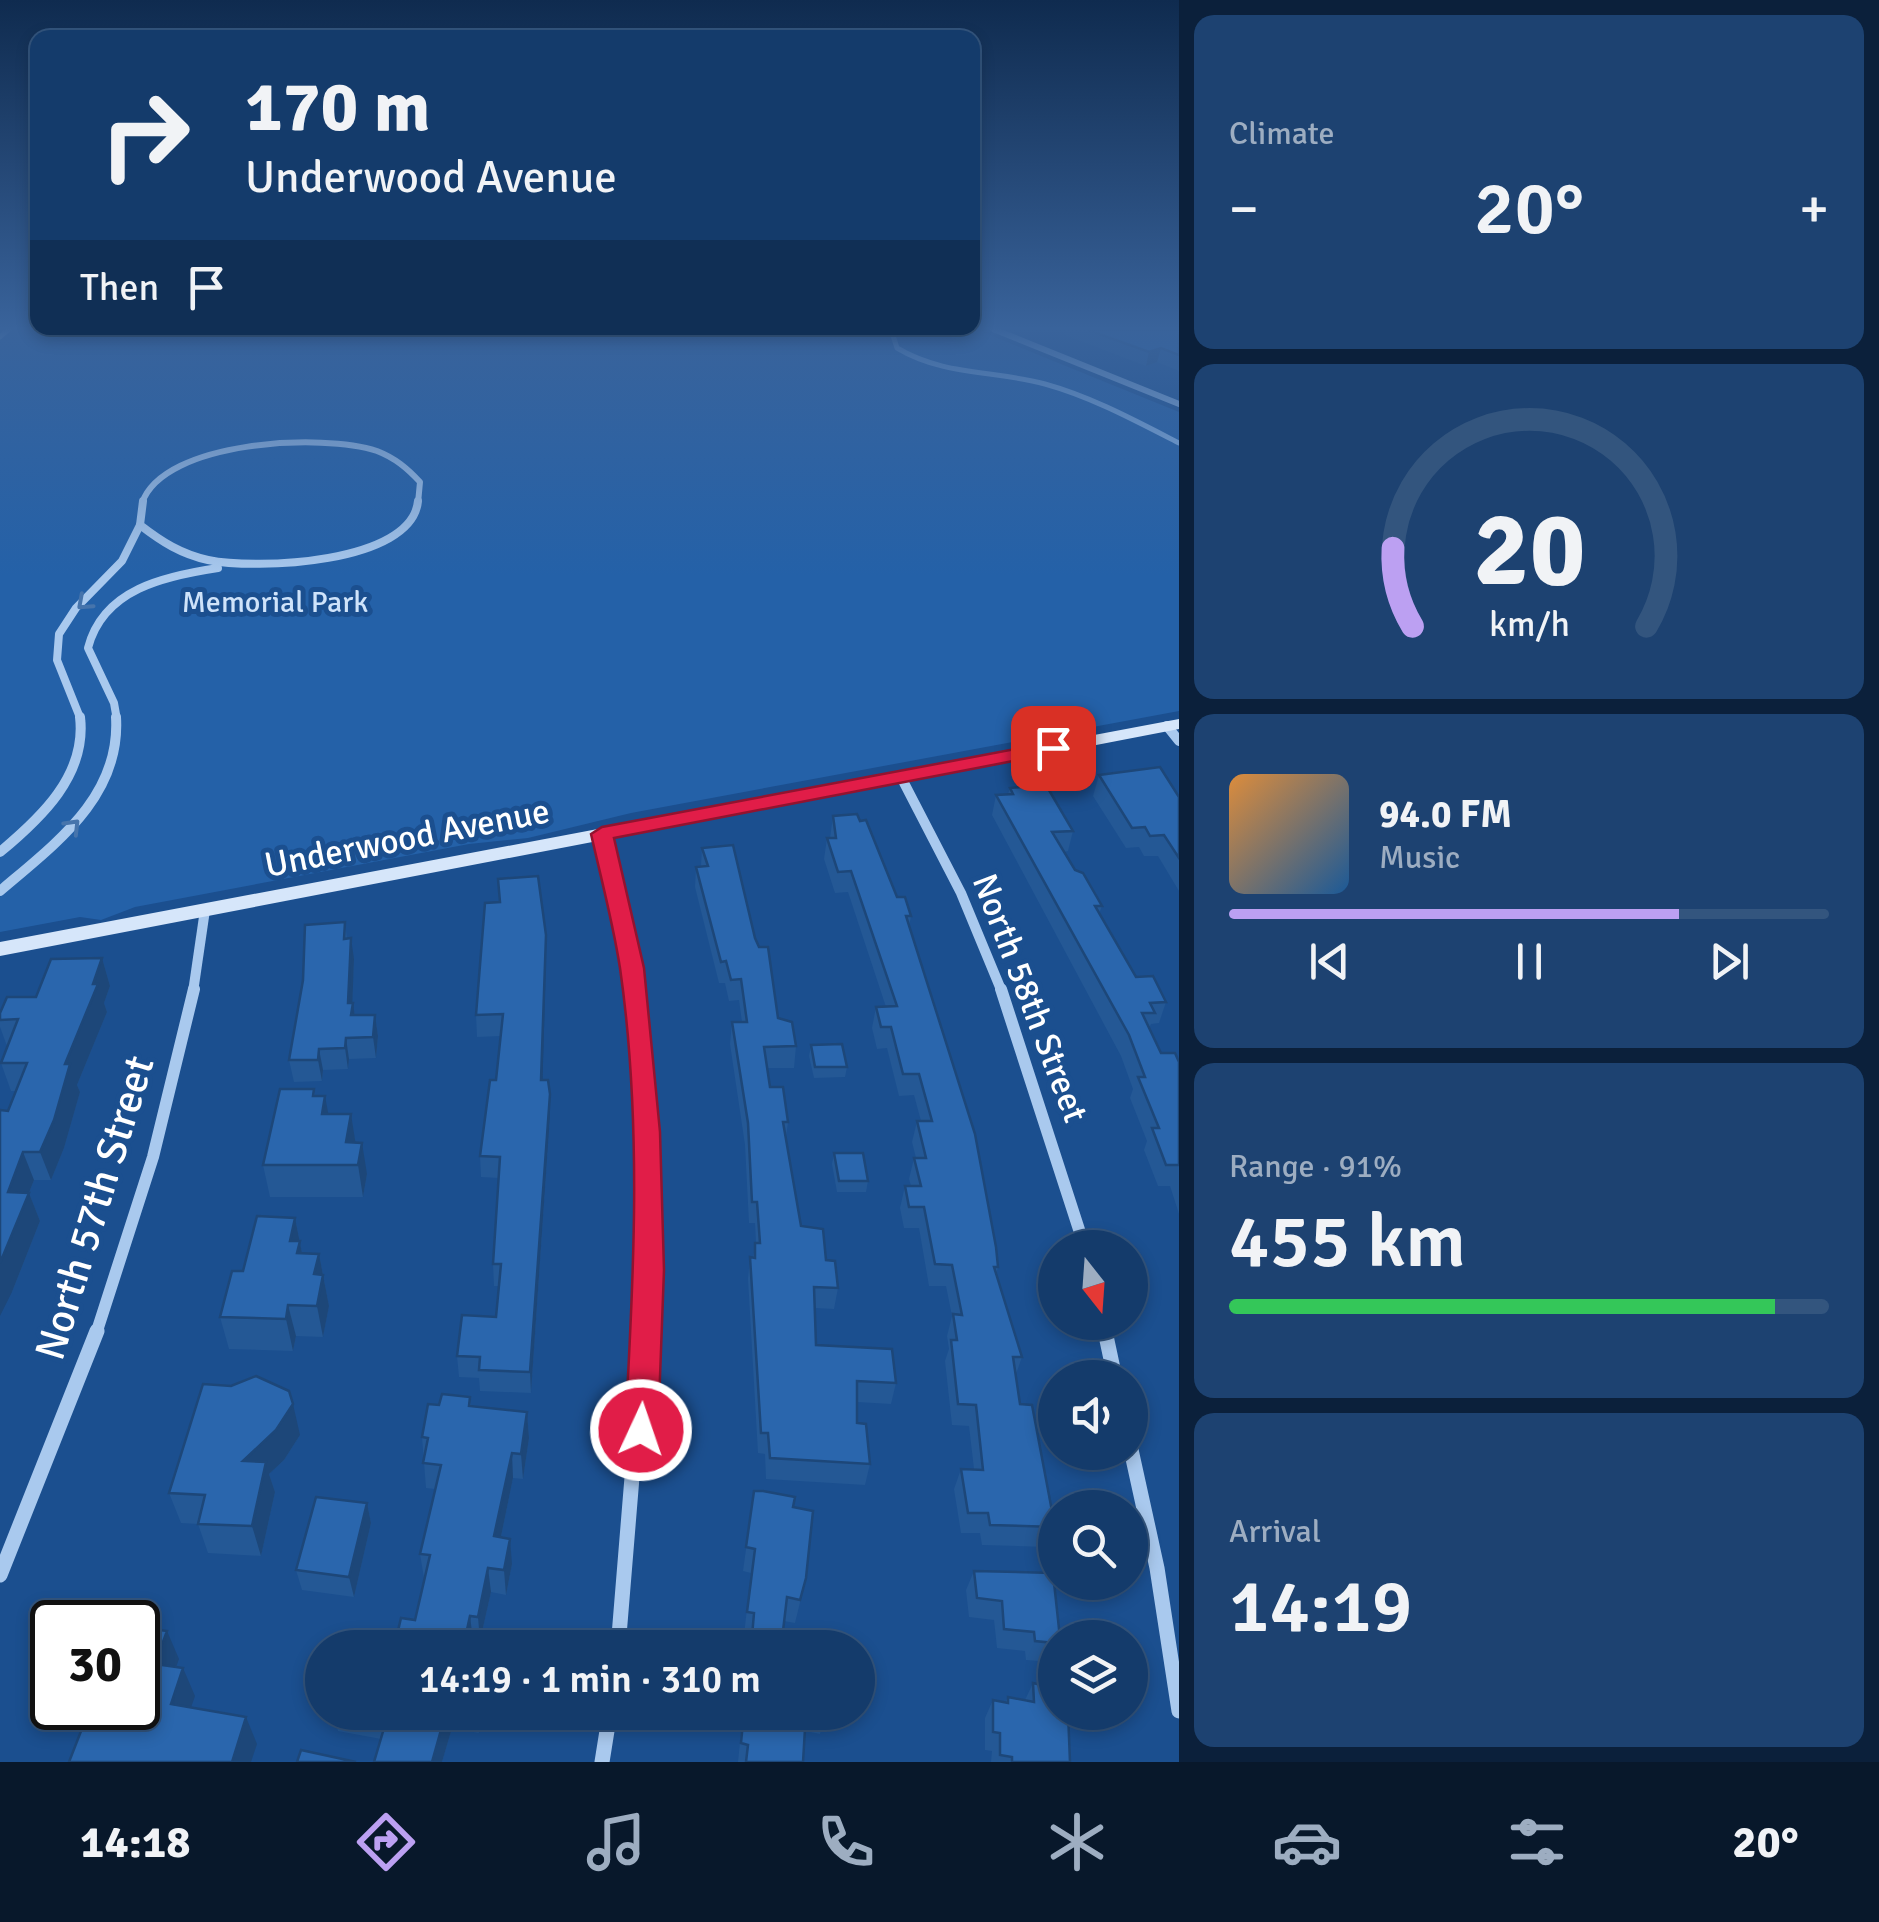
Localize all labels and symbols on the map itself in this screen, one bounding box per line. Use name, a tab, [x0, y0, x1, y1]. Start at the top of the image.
park label: Memorial Park	[182, 584, 368, 621]
one-way arrow	[77, 591, 96, 609]
pin	[1011, 706, 1096, 791]
street label: Underwood Avenue	[261, 789, 553, 887]
one-way arrow	[61, 819, 79, 838]
street label: North 58th Street	[963, 868, 1097, 1128]
street label: North 57th Street	[25, 1050, 165, 1366]
north arrow	[1038, 1230, 1148, 1340]
position arrow	[589, 1378, 693, 1482]
speed limit sign: 30	[30, 1600, 160, 1730]

